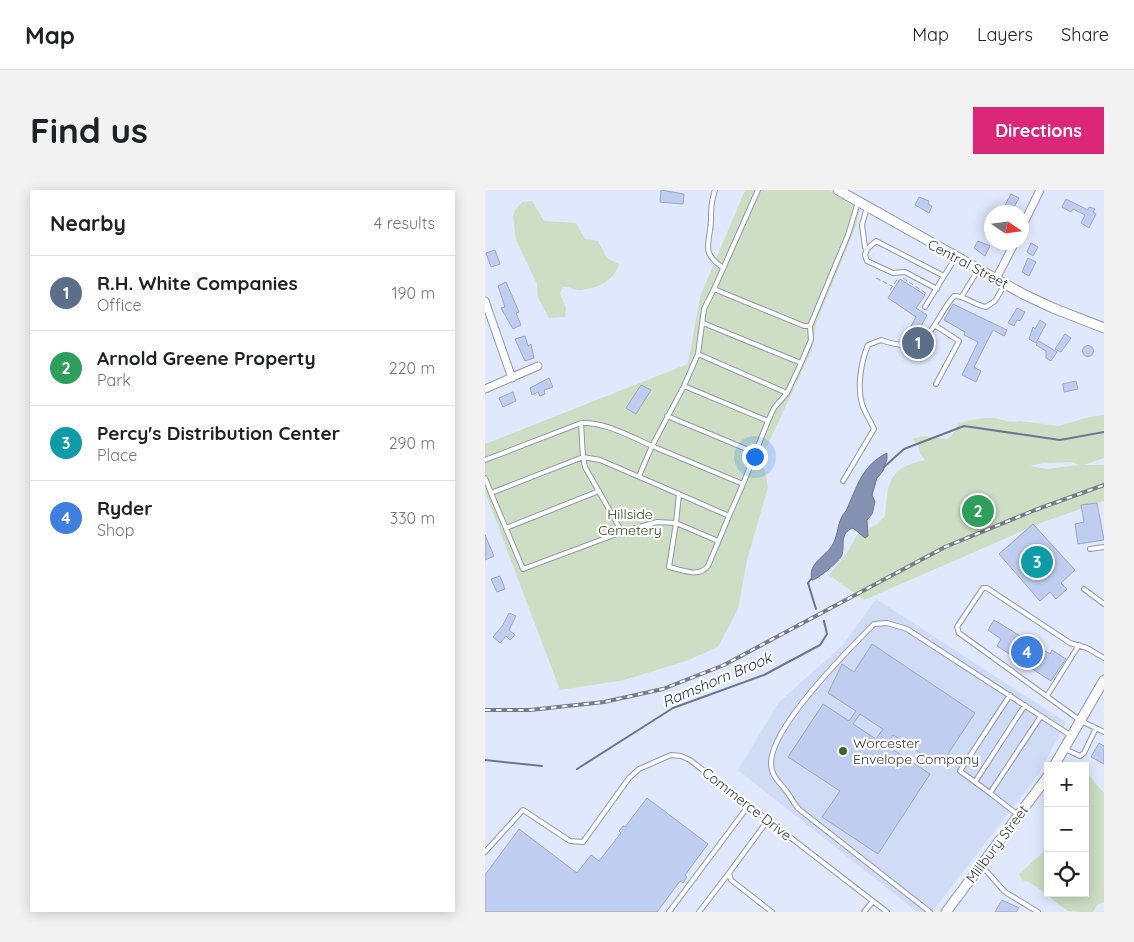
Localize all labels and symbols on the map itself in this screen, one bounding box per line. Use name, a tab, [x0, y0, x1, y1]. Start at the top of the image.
north arrow	[984, 205, 1029, 250]
street label: Central Street	[925, 235, 1012, 293]
pin: 1	[902, 324, 934, 362]
your location	[742, 444, 768, 470]
pin: 2	[962, 492, 994, 530]
park label: Hillside Cemetery	[598, 505, 662, 539]
pin: 3	[1021, 543, 1053, 581]
pin: 4	[1011, 633, 1043, 671]
water label: Ramshorn Brook	[659, 647, 776, 711]
place label: Worcester Envelope Company	[853, 734, 979, 768]
marker: Worcester Envelope Company	[837, 745, 849, 757]
street label: Commerce Drive	[699, 763, 795, 845]
street label: Millbury Street	[962, 801, 1032, 887]

